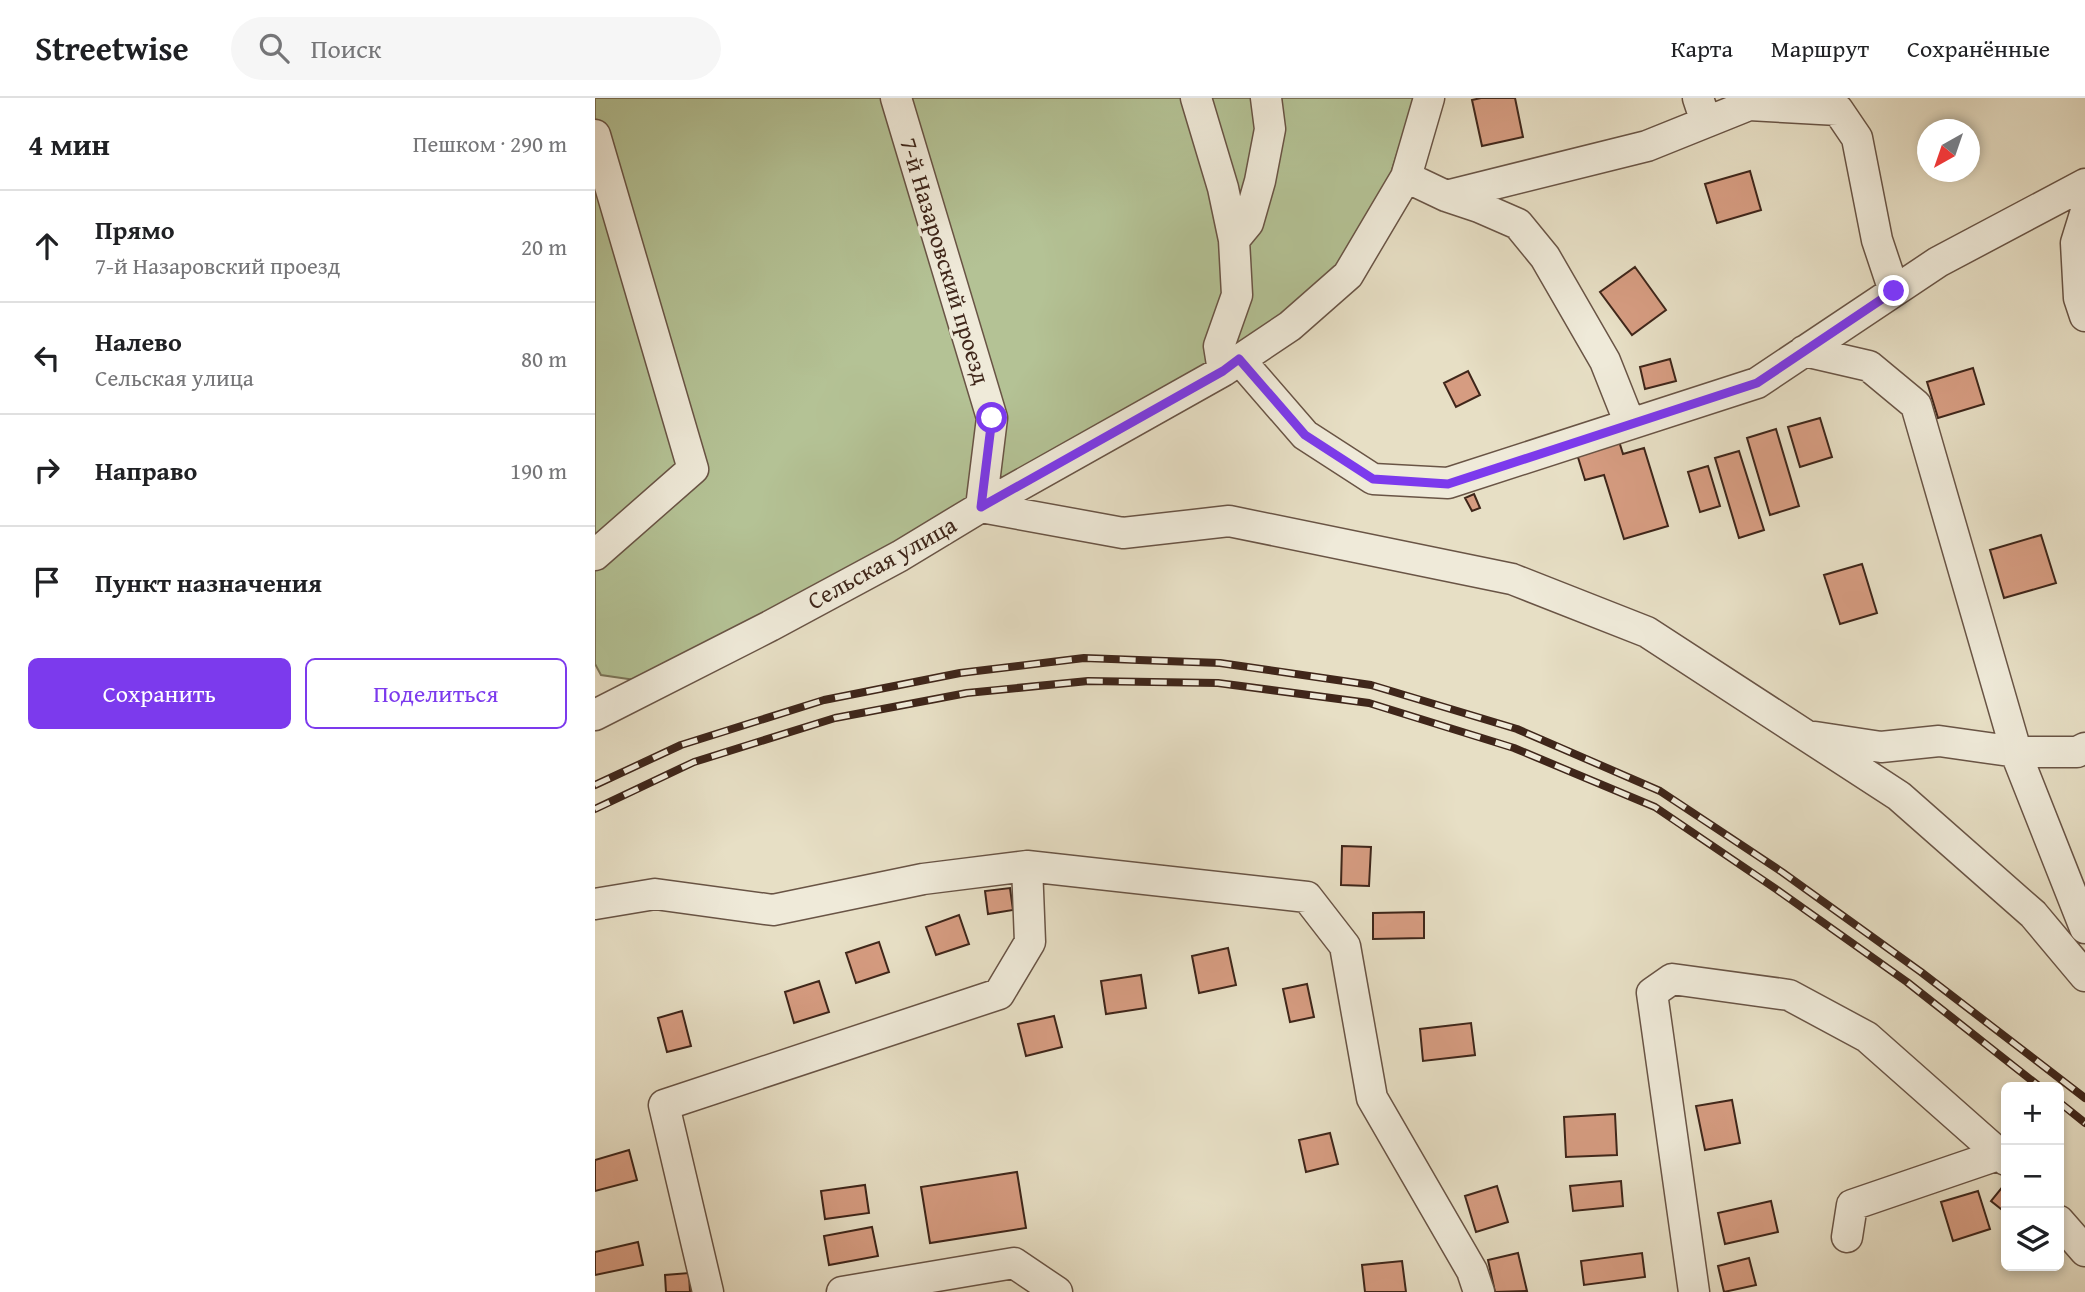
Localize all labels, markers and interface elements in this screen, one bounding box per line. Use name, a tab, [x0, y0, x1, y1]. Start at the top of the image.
search box	[231, 17, 721, 80]
text: Streetwise	[35, 24, 189, 72]
icon: search	[255, 29, 293, 67]
text: Поиск	[311, 29, 381, 68]
text: Карта	[1671, 31, 1733, 66]
text: Маршрут	[1771, 31, 1869, 66]
text: Сохранённые	[1907, 31, 2050, 66]
north arrow	[1917, 119, 1980, 182]
text: 4 мин	[28, 122, 110, 166]
text: Пешком · 290 m	[413, 127, 567, 160]
street label: 7-й Назаровский проезд	[891, 133, 1000, 388]
text: Прямо	[95, 210, 175, 249]
icon: ahead	[28, 227, 66, 265]
text: 20 m	[521, 230, 567, 263]
text: 7-й Назаровский проезд	[95, 249, 340, 282]
route end	[1878, 275, 1909, 306]
text: Налево	[95, 322, 182, 361]
icon: left	[28, 339, 66, 377]
text: 80 m	[521, 342, 567, 375]
text: Сельская улица	[95, 361, 254, 394]
route start	[976, 402, 1007, 433]
icon: right	[28, 451, 66, 489]
text: Направо	[95, 451, 197, 490]
text: 190 m	[510, 454, 567, 487]
street label: Сельская улица	[801, 507, 963, 618]
icon: arrive	[28, 563, 66, 601]
text: Пункт назначения	[95, 563, 322, 602]
button: Сохранить	[28, 658, 291, 729]
button: Поделиться	[305, 658, 567, 729]
map controls	[2001, 1082, 2064, 1271]
button: +	[2001, 1082, 2064, 1145]
button: −	[2001, 1145, 2064, 1208]
button: layers	[2001, 1208, 2064, 1271]

